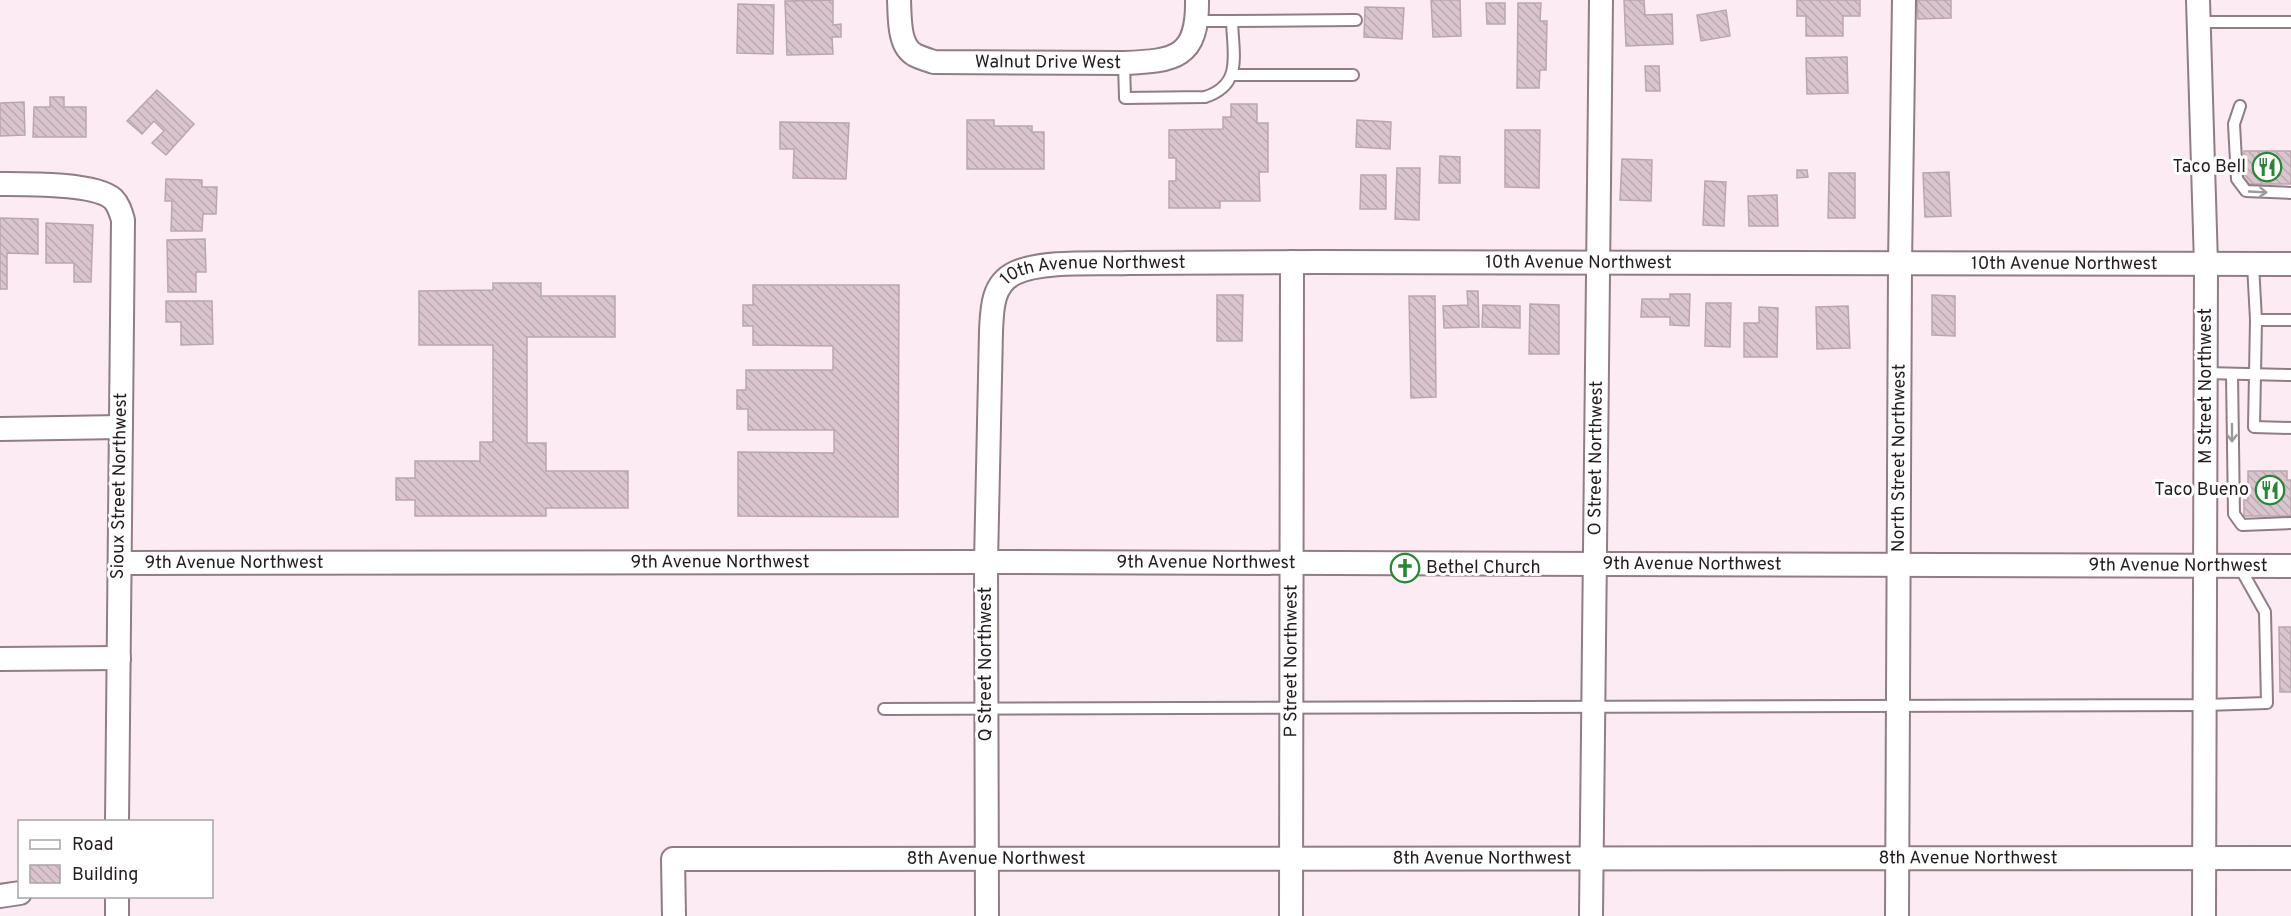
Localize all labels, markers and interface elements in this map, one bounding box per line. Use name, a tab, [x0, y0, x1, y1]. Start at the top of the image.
street label: Walnut Drive West	[975, 51, 1121, 74]
restaurant icon: Taco Bell	[2251, 151, 2283, 183]
place label: Taco Bell	[2172, 156, 2246, 179]
one-way arrow	[2247, 186, 2267, 197]
street label: 10th Avenue Northwest	[995, 251, 1186, 290]
street label: 10th Avenue Northwest	[1485, 251, 1672, 275]
street label: 10th Avenue Northwest	[1971, 252, 2158, 275]
street label: M Street Northwest	[2195, 308, 2218, 464]
street label: North Street Northwest	[1887, 364, 1911, 552]
street label: O Street Northwest	[1584, 380, 1608, 536]
street label: Sioux Street Northwest	[107, 392, 133, 580]
one-way arrow	[2226, 422, 2238, 442]
restaurant icon: Taco Bueno	[2254, 474, 2286, 506]
place label: Taco Bueno	[2154, 479, 2249, 502]
street label: 9th Avenue Northwest	[144, 551, 324, 574]
street label: 9th Avenue Northwest	[630, 551, 810, 574]
street label: 9th Avenue Northwest	[1116, 551, 1296, 574]
church icon: Bethel Church	[1389, 552, 1421, 584]
street label: 9th Avenue Northwest	[1602, 552, 1782, 576]
street label: 9th Avenue Northwest	[2088, 554, 2268, 577]
place label: Bethel Church	[1426, 557, 1541, 580]
street label: P Street Northwest	[1280, 584, 1303, 738]
street label: Q Street Northwest	[975, 587, 998, 741]
legend	[18, 820, 213, 898]
text: Road	[72, 834, 114, 857]
street label: 8th Avenue Northwest	[906, 847, 1085, 870]
street label: 8th Avenue Northwest	[1392, 847, 1571, 870]
street label: 8th Avenue Northwest	[1878, 847, 2057, 870]
text: Building	[72, 864, 138, 887]

